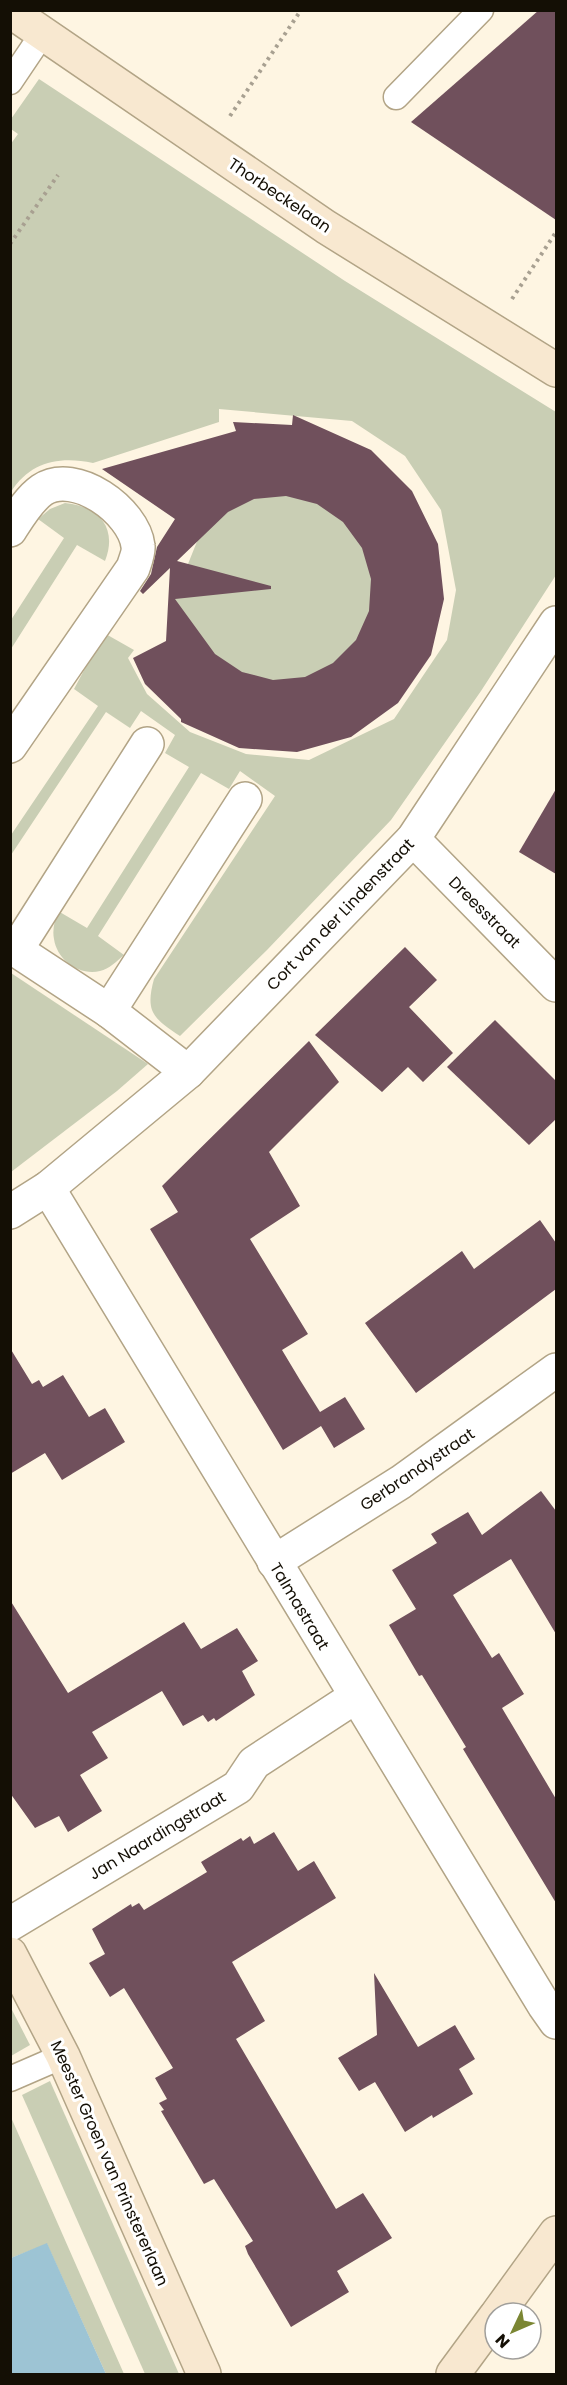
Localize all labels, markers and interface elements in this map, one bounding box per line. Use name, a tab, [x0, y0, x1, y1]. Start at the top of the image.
street label: Thorbeckelaan	[224, 152, 336, 238]
street label: Cort van der Lindenstraat	[261, 833, 419, 996]
street label: Dreesstraat	[444, 871, 526, 954]
street label: Gerbrandystraat	[355, 1422, 479, 1516]
street label: Talmastraat	[264, 1558, 335, 1654]
street label: Jan Naardingstraat	[84, 1785, 230, 1885]
street label: Meester Groen van Prinstererlaan	[45, 2037, 174, 2290]
north arrow	[483, 2301, 543, 2361]
text: N	[490, 2329, 515, 2353]

